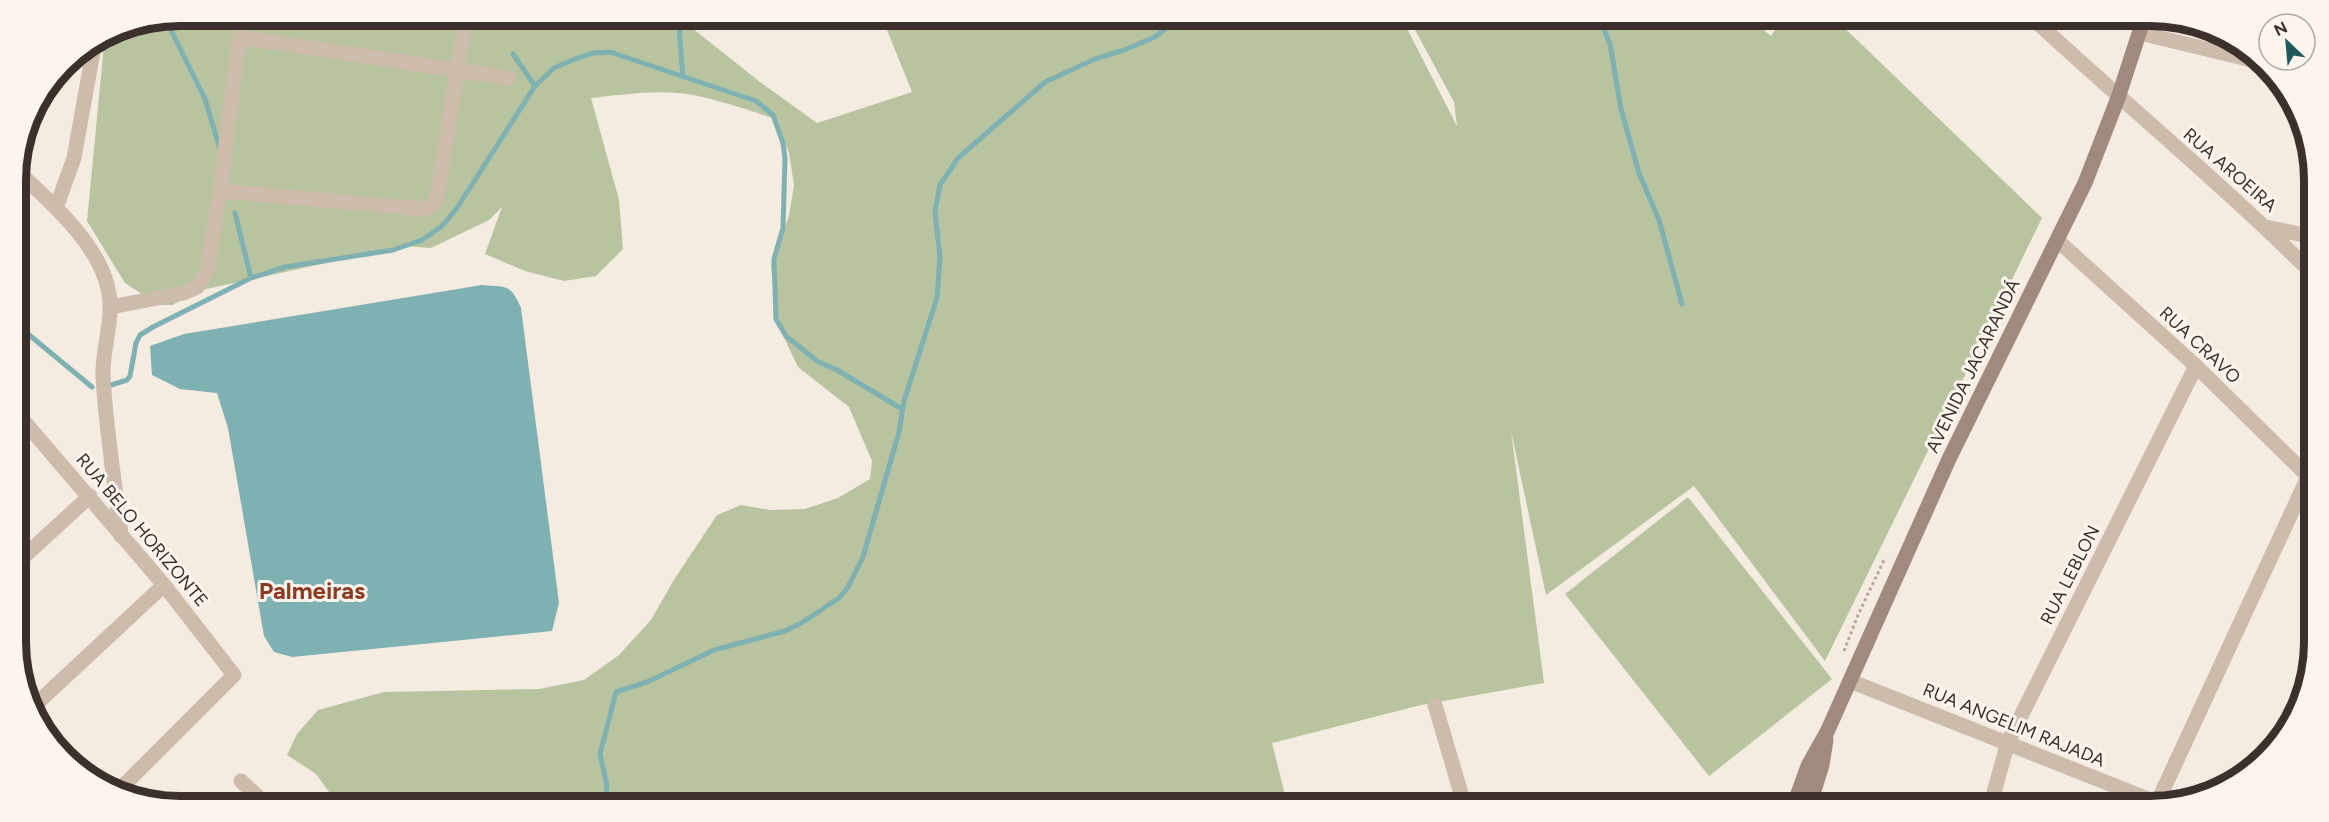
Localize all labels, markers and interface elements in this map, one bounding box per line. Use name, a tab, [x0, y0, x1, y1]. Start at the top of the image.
north arrow	[2257, 12, 2317, 72]
text: N	[2271, 18, 2290, 40]
street label: RUA AROEIRA	[2179, 123, 2281, 217]
street label: AVENIDA JACARANDÁ	[1921, 276, 2025, 456]
street label: RUA CRAVO	[2155, 302, 2245, 388]
street label: RUA BELO HORIZONTE	[71, 449, 213, 611]
street label: RUA LEBLON	[2036, 522, 2104, 628]
district label: Palmeiras	[259, 576, 365, 605]
street label: RUA ANGELIM RAJADA	[1920, 678, 2108, 772]

